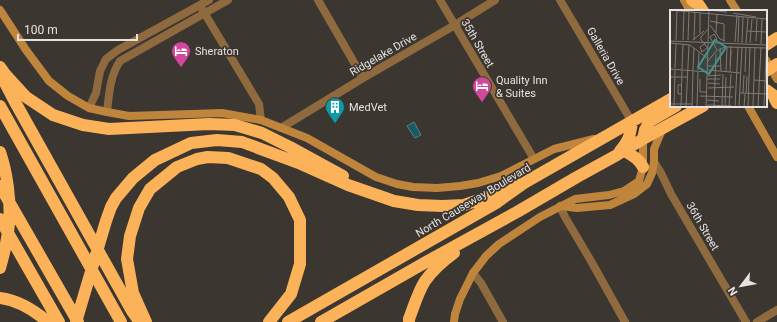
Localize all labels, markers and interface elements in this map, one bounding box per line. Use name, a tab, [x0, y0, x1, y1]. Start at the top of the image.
inset map	[670, 10, 767, 107]
scale bar	[18, 16, 137, 42]
street label: 35th Street	[458, 17, 497, 70]
text: 100 m	[24, 23, 58, 37]
street label: Galleria Drive	[584, 25, 627, 88]
street label: Ridgelake Drive	[347, 30, 419, 79]
hotel icon: Sheraton	[170, 40, 192, 68]
place label: Sheraton	[195, 45, 239, 58]
place label: Quality Inn & Suites	[496, 74, 548, 100]
hotel icon: Quality Inn & Suites	[471, 75, 493, 103]
building icon: MedVet	[324, 96, 346, 124]
place label: MedVet	[349, 101, 387, 114]
street label: North Causeway Boulevard	[413, 161, 533, 240]
street label: 36th Street	[683, 200, 722, 253]
north arrow	[721, 266, 761, 306]
text: N	[725, 284, 741, 298]

